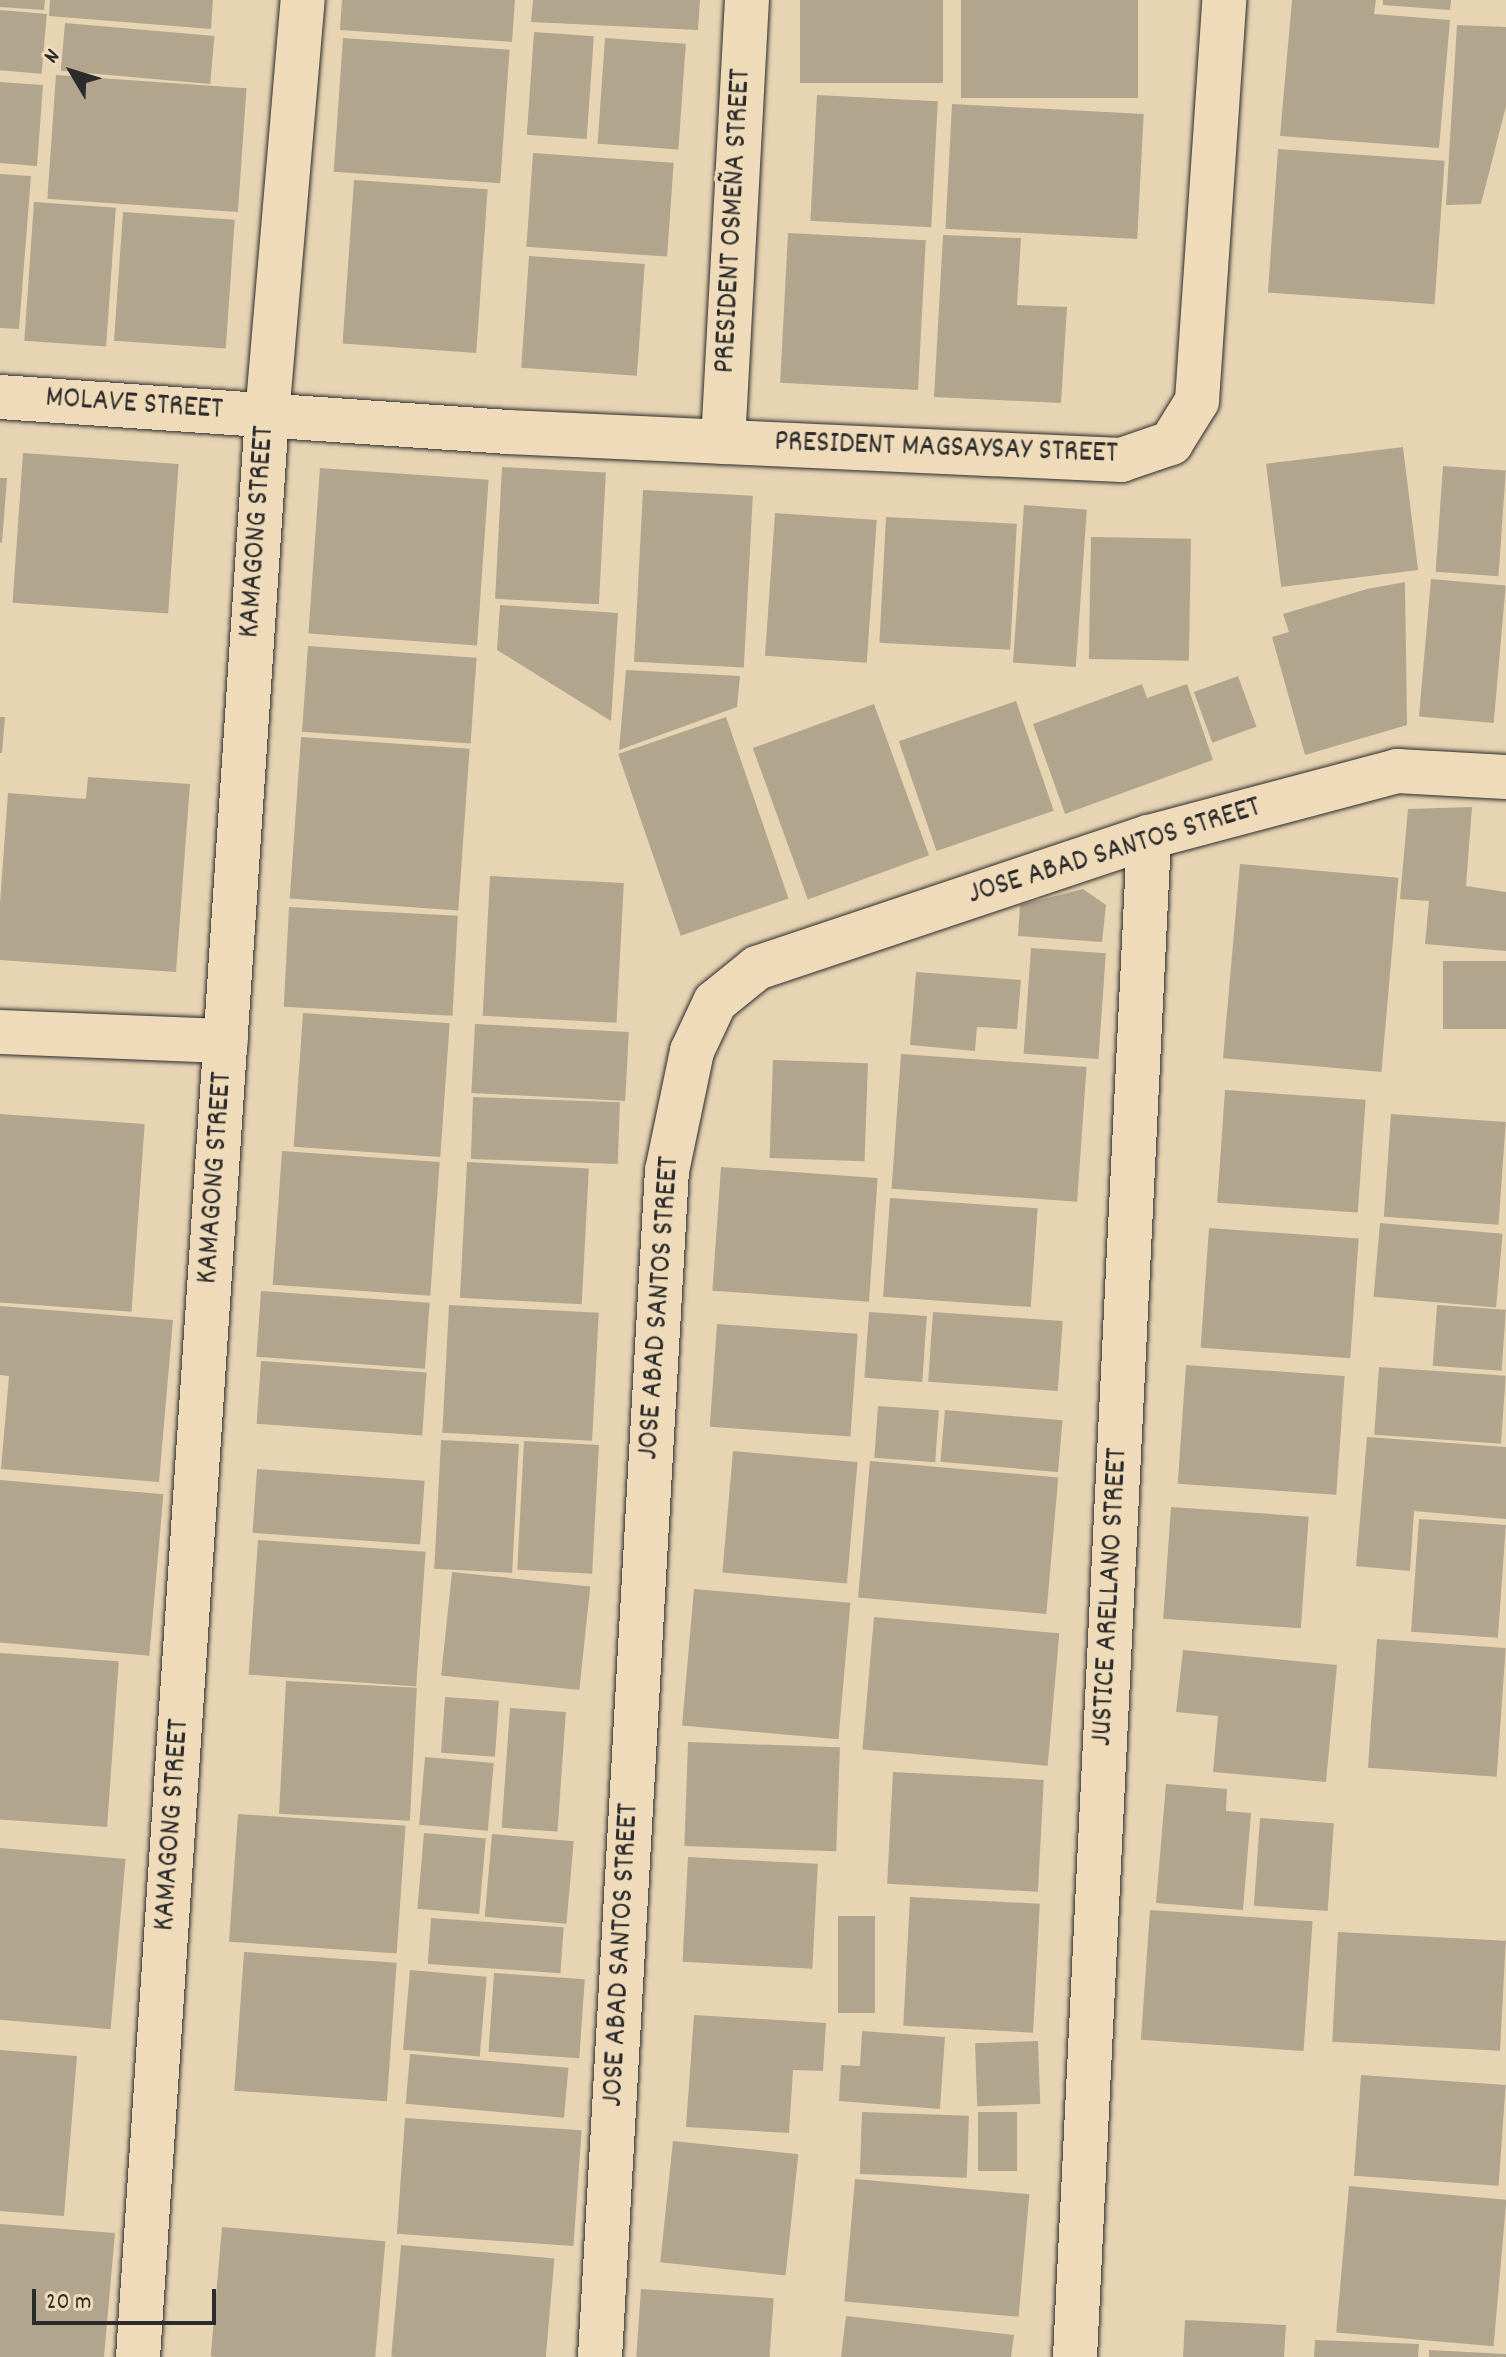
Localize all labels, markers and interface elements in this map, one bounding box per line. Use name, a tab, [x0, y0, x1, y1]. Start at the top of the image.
north arrow	[32, 32, 112, 112]
text: N	[37, 43, 68, 71]
street label: PRESIDENT OSMEÑA STREET	[709, 68, 761, 374]
street label: MOLAVE STREET	[44, 382, 224, 430]
street label: KAMAGONG STREET	[234, 425, 284, 639]
street label: PRESIDENT MAGSAYSAY STREET	[774, 426, 1118, 474]
street label: JOSE ABAD SANTOS STREET	[964, 791, 1266, 915]
street label: KAMAGONG STREET	[192, 1071, 242, 1285]
street label: JOSE ABAD SANTOS STREET	[632, 1155, 690, 1461]
street label: JUSTICE ARELLANO STREET	[1086, 1447, 1138, 1747]
street label: KAMAGONG STREET	[149, 1718, 199, 1932]
street label: JOSE ABAD SANTOS STREET	[597, 1802, 649, 2108]
scale bar	[36, 2273, 220, 2323]
text: 20 m	[46, 2286, 92, 2320]

